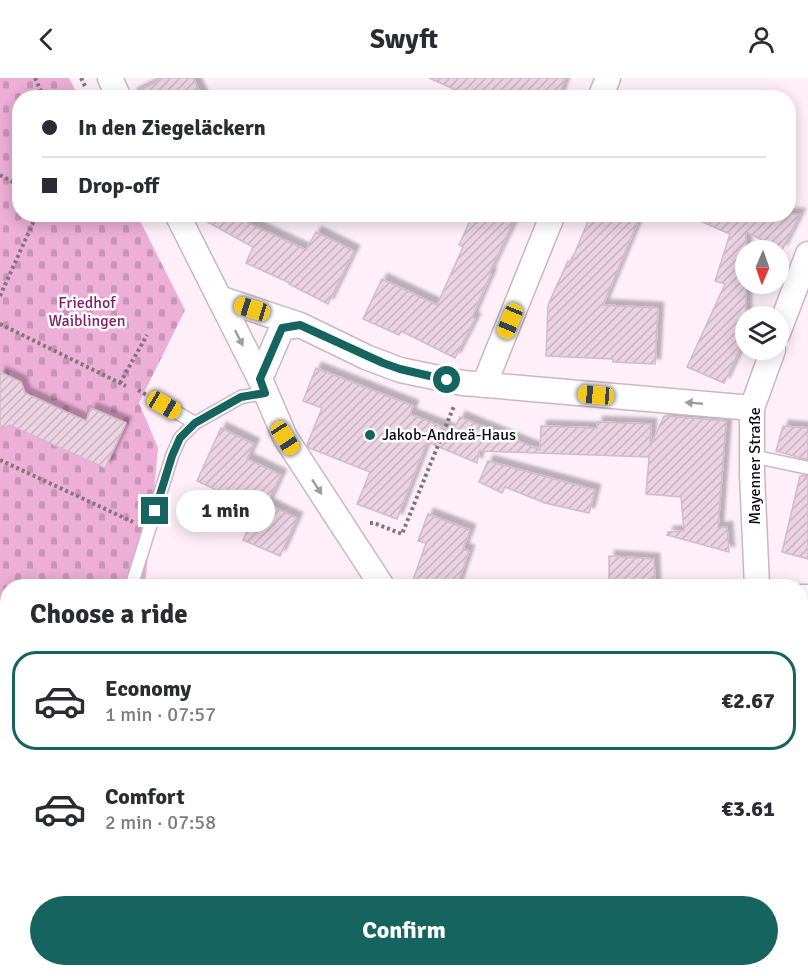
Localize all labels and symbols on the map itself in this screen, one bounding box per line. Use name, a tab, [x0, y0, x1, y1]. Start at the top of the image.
north arrow	[735, 240, 789, 294]
park label: Friedhof Waiblingen	[49, 293, 125, 331]
car	[232, 295, 272, 323]
car	[495, 301, 525, 341]
one-way arrow	[235, 330, 244, 347]
route start	[433, 366, 460, 393]
car	[577, 384, 615, 406]
car	[144, 388, 184, 422]
one-way arrow	[684, 398, 703, 408]
street label: Mayenner Straße	[745, 407, 765, 525]
car	[268, 418, 302, 458]
place label: Jakob-Andreä-Haus	[382, 425, 516, 445]
marker: Jakob-Andreä-Haus	[363, 428, 377, 442]
one-way arrow	[312, 478, 323, 495]
callout: 1 min	[176, 490, 275, 532]
route end	[141, 497, 168, 524]

